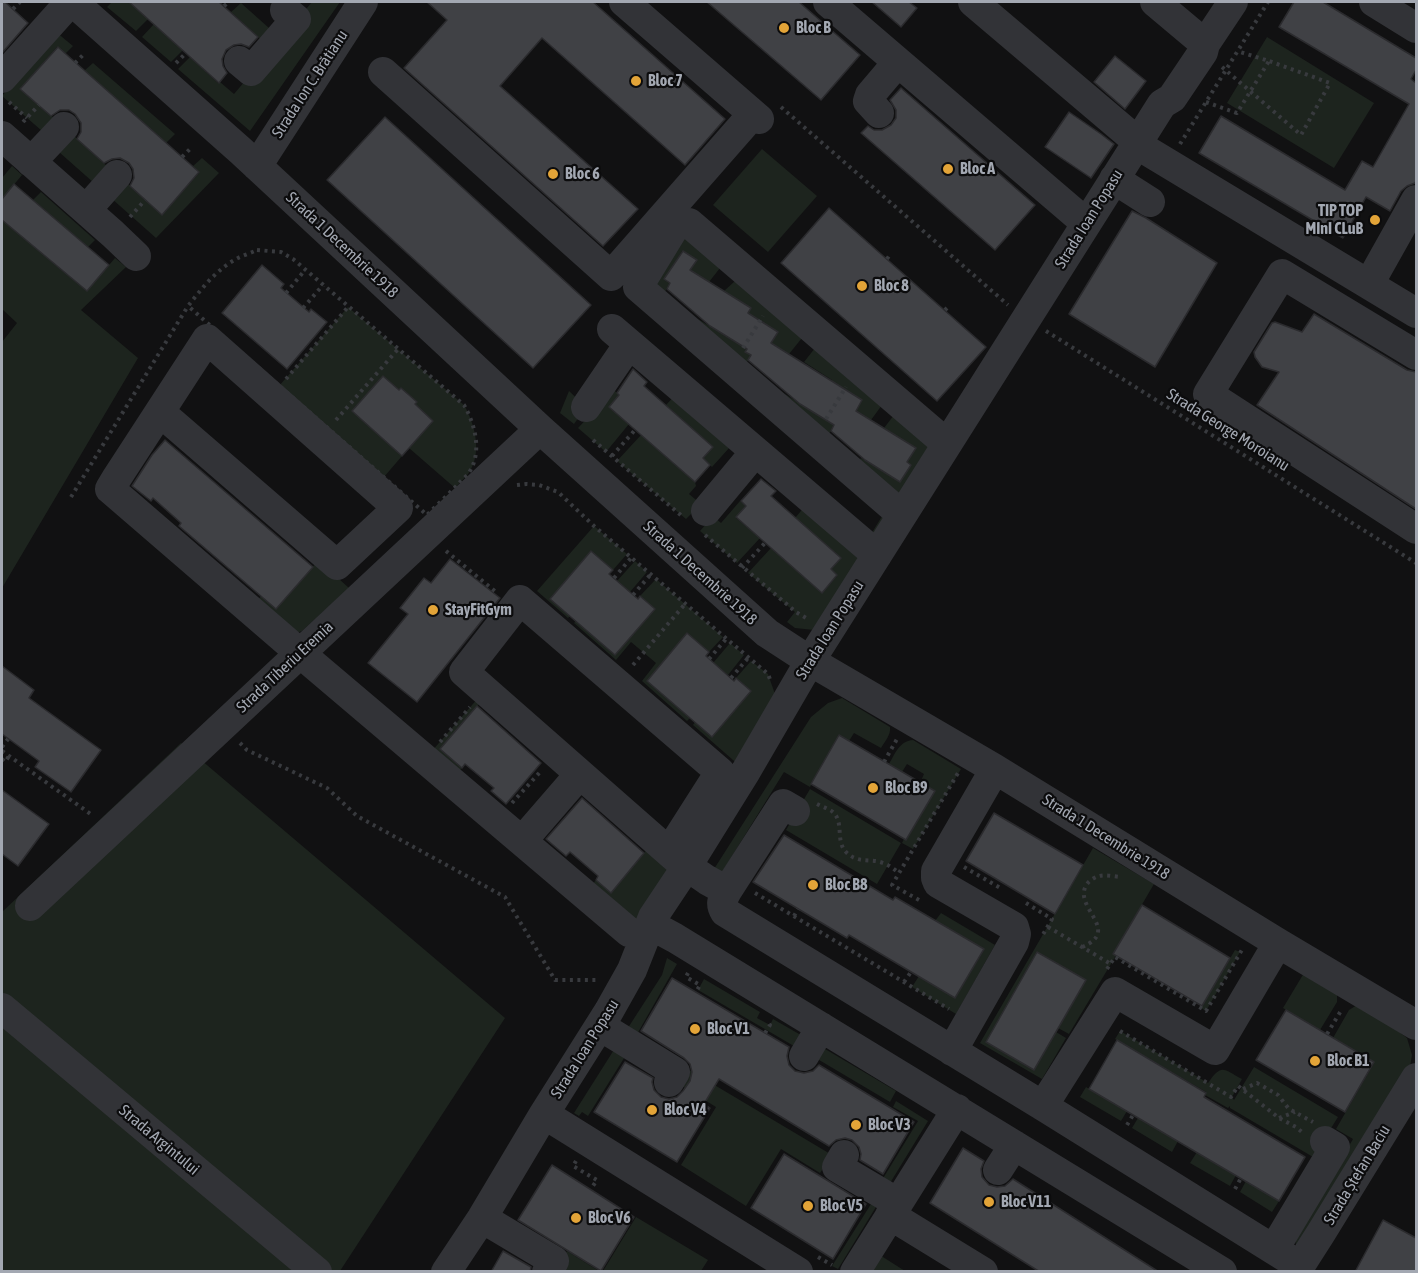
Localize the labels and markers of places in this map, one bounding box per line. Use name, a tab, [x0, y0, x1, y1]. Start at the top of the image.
place label: Bloc B	[796, 18, 831, 38]
marker: Bloc B	[777, 21, 791, 35]
place label: Bloc 7	[648, 71, 683, 91]
marker: Bloc 7	[629, 74, 643, 88]
place label: Bloc A	[960, 159, 995, 179]
marker: Bloc A	[941, 162, 955, 176]
place label: Bloc 6	[565, 164, 600, 184]
marker: Bloc 6	[546, 167, 560, 181]
place label: TIP TOP MInI CLuB	[1305, 201, 1363, 239]
marker: TIP TOP MInI CLuB	[1368, 213, 1382, 227]
place label: Bloc 8	[874, 276, 909, 296]
marker: Bloc 8	[855, 279, 869, 293]
place label: StayFitGym	[445, 600, 512, 620]
marker: StayFitGym	[426, 603, 440, 617]
place label: Bloc B9	[885, 778, 927, 798]
marker: Bloc B9	[866, 781, 880, 795]
place label: Bloc B8	[825, 875, 867, 895]
marker: Bloc B8	[806, 878, 820, 892]
place label: Bloc V1	[707, 1019, 750, 1039]
marker: Bloc V1	[688, 1022, 702, 1036]
place label: Bloc B1	[1327, 1051, 1369, 1071]
marker: Bloc B1	[1308, 1054, 1322, 1068]
place label: Bloc V4	[664, 1100, 707, 1120]
marker: Bloc V4	[645, 1103, 659, 1117]
place label: Bloc V3	[868, 1115, 911, 1135]
marker: Bloc V3	[849, 1118, 863, 1132]
place label: Bloc V11	[1001, 1192, 1051, 1212]
marker: Bloc V11	[982, 1195, 996, 1209]
place label: Bloc V5	[820, 1196, 863, 1216]
marker: Bloc V5	[801, 1199, 815, 1213]
place label: Bloc V6	[588, 1208, 631, 1228]
marker: Bloc V6	[569, 1211, 583, 1225]

